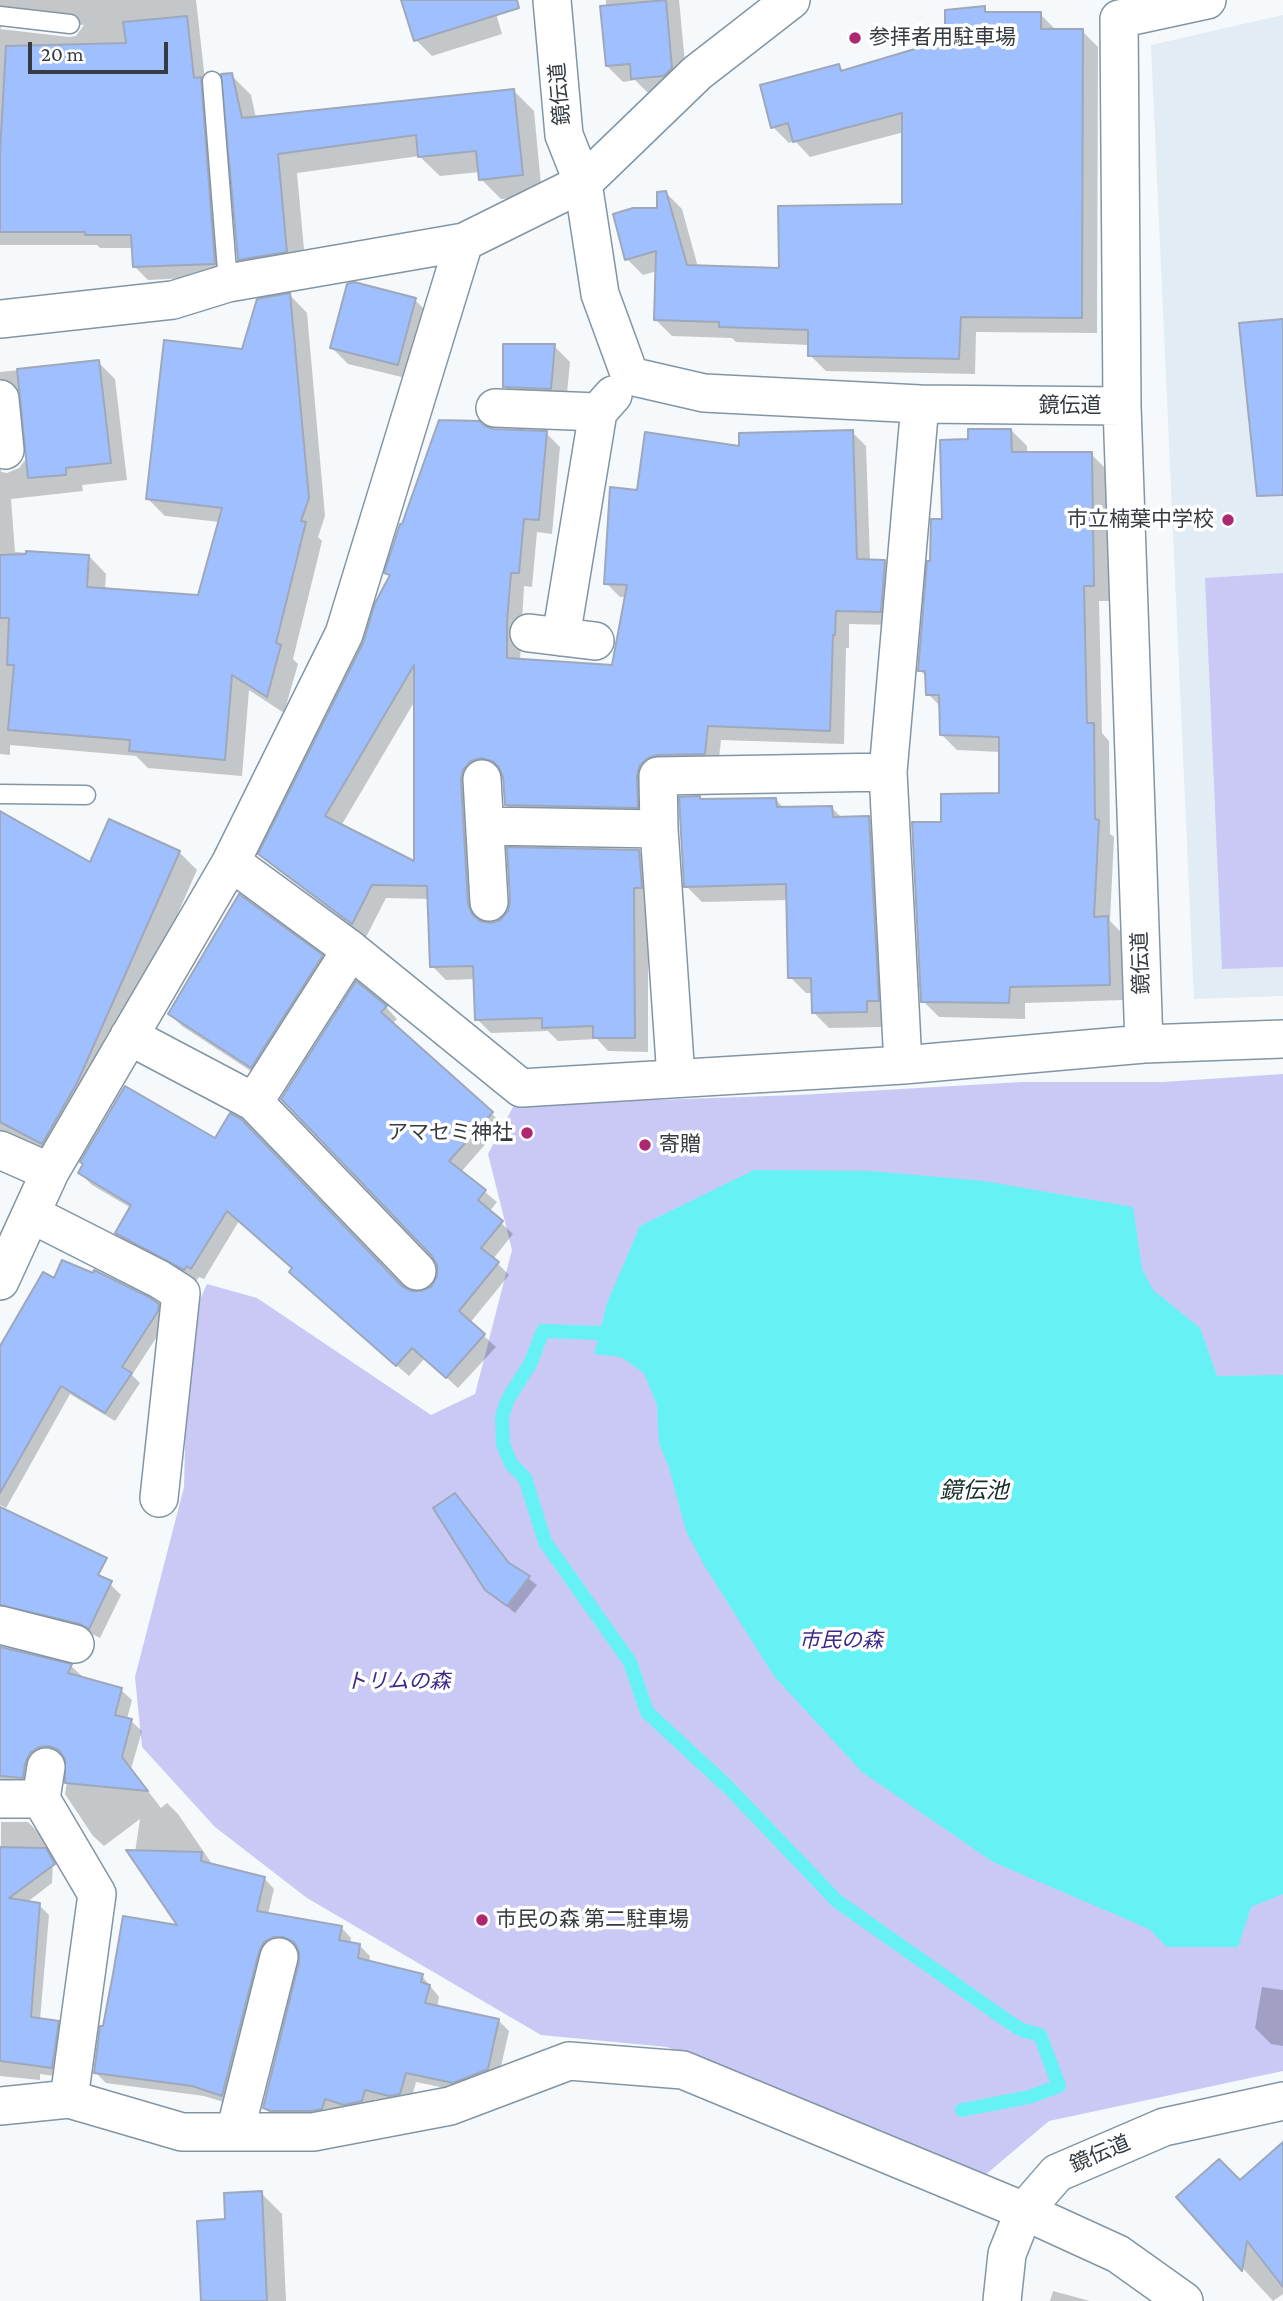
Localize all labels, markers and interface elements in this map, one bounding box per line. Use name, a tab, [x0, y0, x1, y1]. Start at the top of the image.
place label: 参拝者用駐車場	[869, 25, 1016, 51]
scale bar	[32, 28, 172, 72]
marker: 参拝者用駐車場	[847, 30, 863, 46]
text: 20 m	[41, 42, 84, 66]
street label: 鏡伝道	[545, 62, 575, 126]
street label: 鏡伝道	[1039, 393, 1101, 419]
place label: 市立楠葉中学校	[1067, 507, 1214, 533]
marker: 市立楠葉中学校	[1220, 512, 1236, 528]
street label: 鏡伝道	[1127, 931, 1155, 995]
place label: アマセミ神社	[387, 1120, 513, 1146]
marker: アマセミ神社	[519, 1125, 535, 1141]
place label: 寄贈	[659, 1132, 701, 1158]
marker: 寄贈	[637, 1137, 653, 1153]
water label: 鏡伝池	[940, 1477, 1008, 1505]
park label: 市民の森	[799, 1628, 883, 1654]
park label: トリムの森	[346, 1669, 450, 1695]
place label: 市民の森 第二駐車場	[496, 1907, 689, 1933]
marker: 市民の森 第二駐車場	[474, 1912, 490, 1928]
street label: 鏡伝道	[1066, 2130, 1134, 2178]

